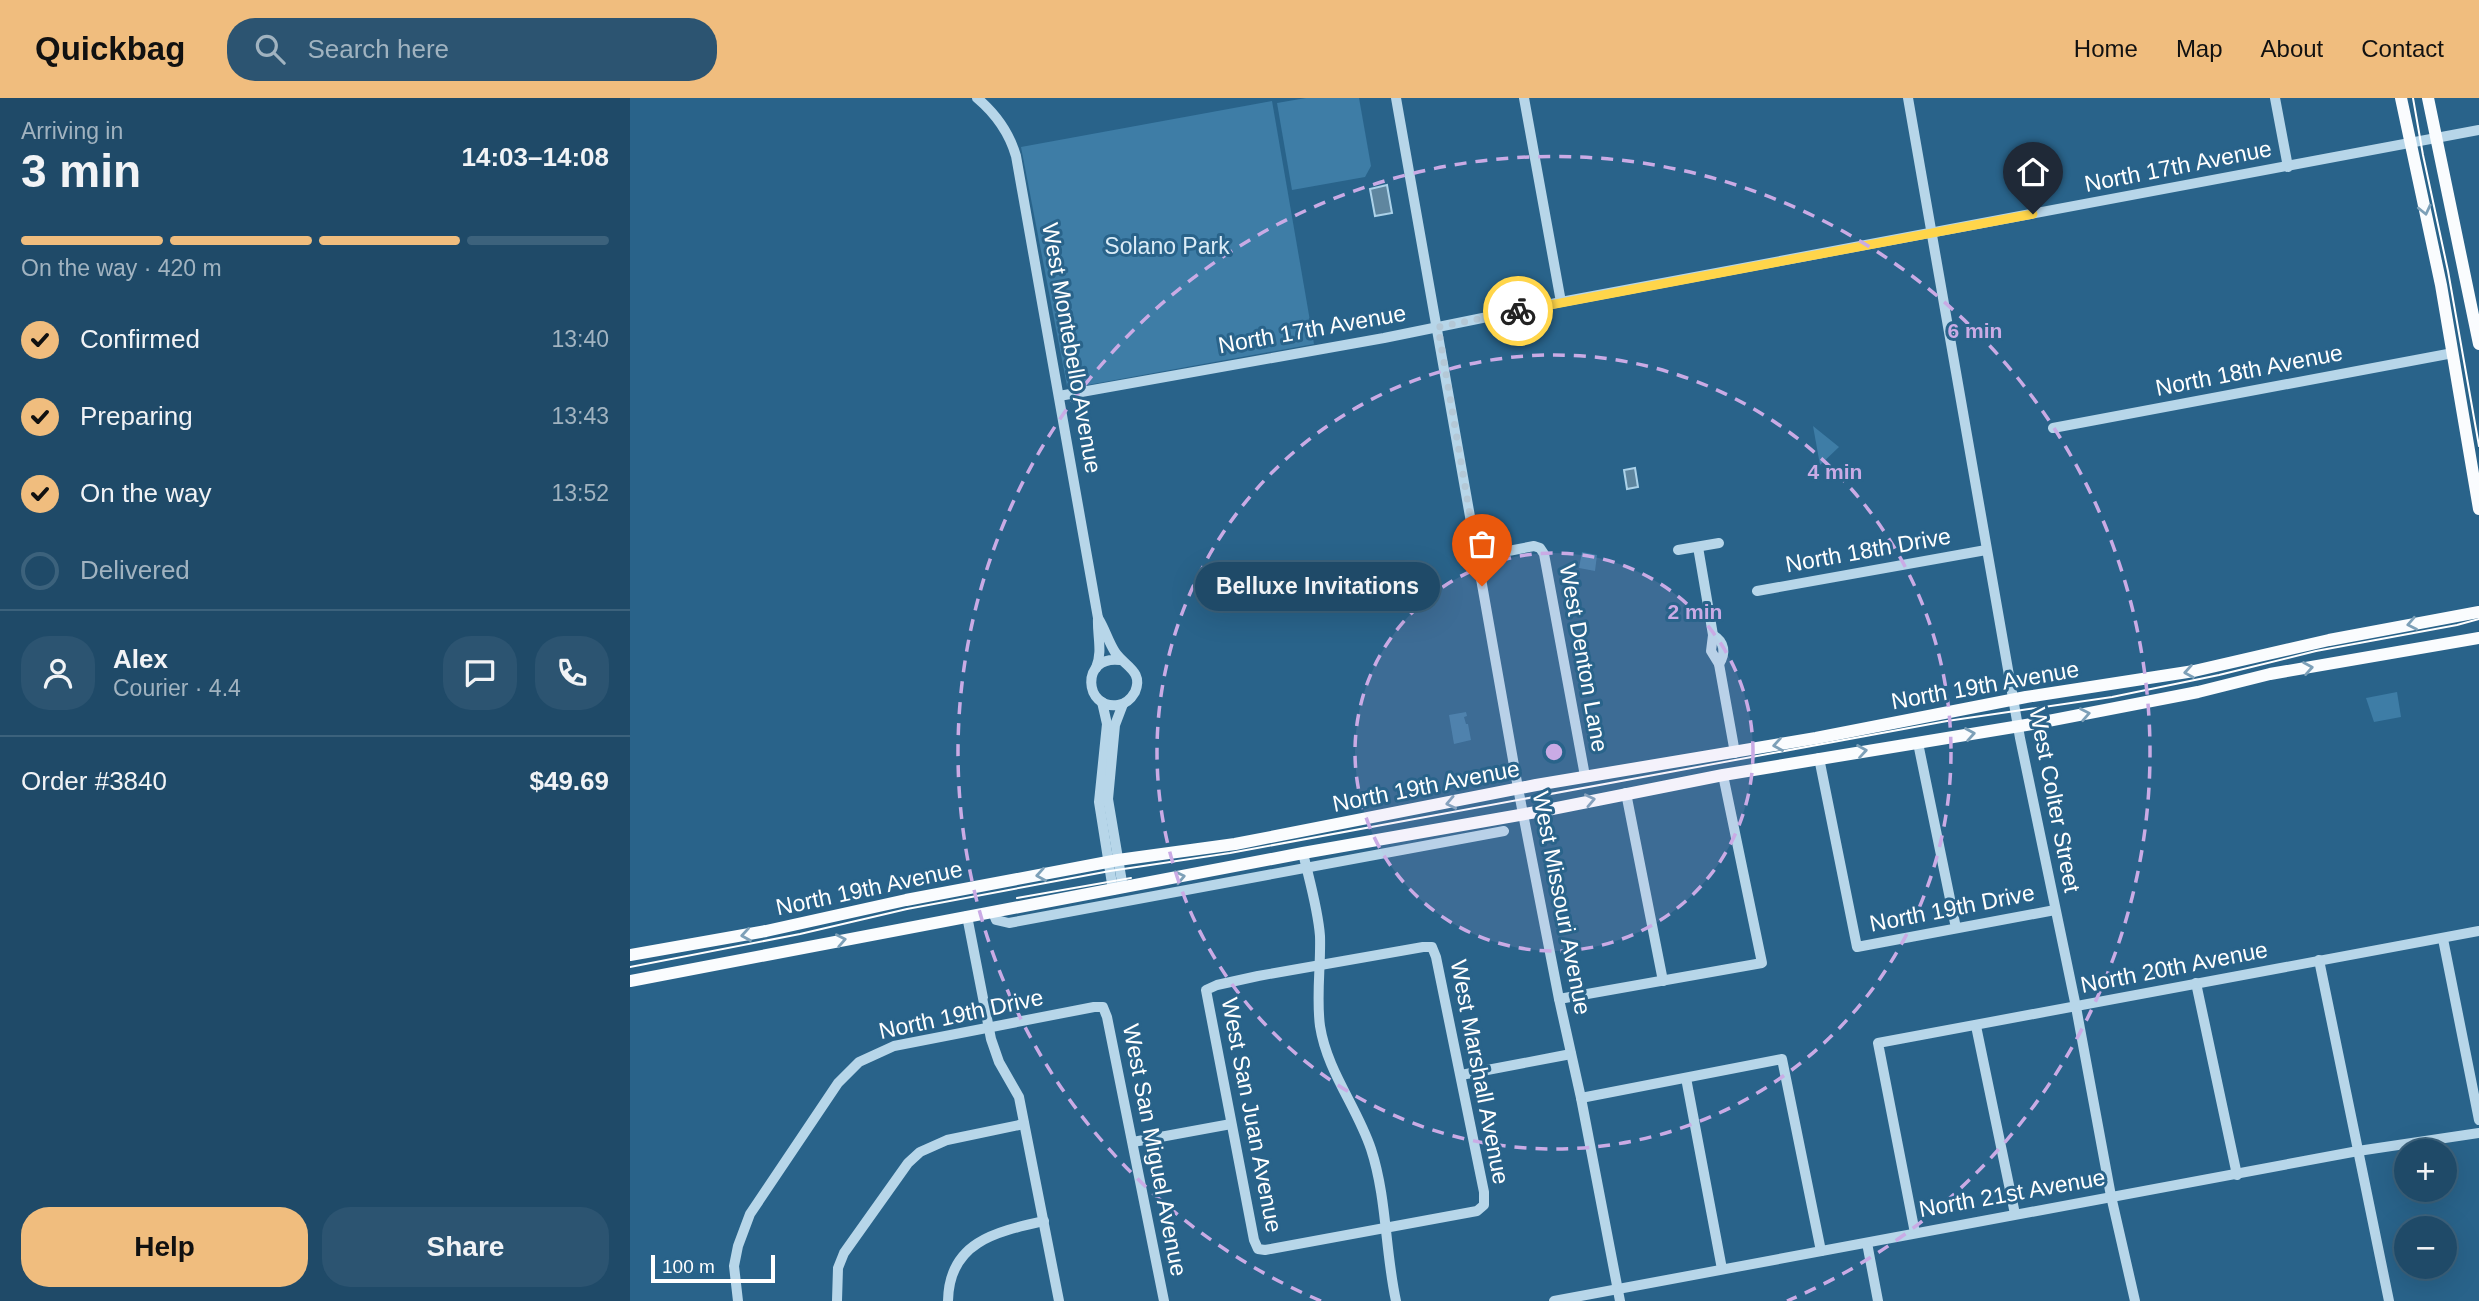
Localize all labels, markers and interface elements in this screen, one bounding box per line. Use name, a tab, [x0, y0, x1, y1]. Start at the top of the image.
search box	[227, 18, 717, 81]
text: Quickbag	[35, 30, 185, 67]
icon: search	[251, 30, 289, 68]
text: Search here	[307, 34, 449, 64]
text: Home	[2074, 35, 2138, 62]
text: Map	[2176, 35, 2223, 62]
text: About	[2261, 35, 2323, 62]
text: Contact	[2361, 35, 2444, 62]
text: Arriving in	[21, 118, 123, 144]
street label: North 17th Avenue	[2082, 135, 2274, 197]
text: 14:03–14:08	[462, 142, 609, 172]
pin	[2003, 142, 2063, 214]
text: 3 min	[21, 145, 141, 197]
icon: home	[2014, 153, 2052, 191]
one-way arrow	[2417, 204, 2431, 216]
street label: West Montebello Avenue	[1037, 221, 1107, 475]
park label: Solano Park	[1104, 233, 1230, 259]
text: On the way · 420 m	[21, 255, 222, 281]
courier	[1483, 276, 1553, 346]
icon: bike	[1499, 292, 1537, 330]
street label: North 17th Avenue	[1216, 300, 1408, 358]
text: 6 min	[1948, 319, 2002, 342]
icon: check	[21, 321, 59, 359]
text: Confirmed	[80, 324, 200, 354]
text: 13:40	[551, 326, 609, 352]
street label: North 18th Avenue	[2153, 339, 2345, 401]
icon: check	[21, 398, 59, 436]
text: Preparing	[80, 401, 193, 431]
text: 13:43	[551, 403, 609, 429]
text: 4 min	[1808, 460, 1862, 483]
icon: check	[21, 475, 59, 513]
text: On the way	[80, 478, 212, 508]
text: 13:52	[551, 480, 609, 506]
pin	[1452, 514, 1512, 586]
street label: North 18th Drive	[1783, 523, 1953, 577]
icon: bag	[1463, 525, 1501, 563]
text: Delivered	[80, 555, 190, 585]
callout: Belluxe Invitations	[1195, 561, 1440, 610]
street label: West Denton Lane	[1555, 562, 1613, 754]
text: Belluxe Invitations	[1216, 573, 1419, 599]
text: 2 min	[1668, 600, 1722, 623]
one-way arrow	[2406, 616, 2418, 631]
button: person	[21, 636, 95, 710]
button: chat	[443, 636, 517, 710]
button: phone	[535, 636, 609, 710]
text: Alex	[113, 644, 168, 674]
street label: North 19th Avenue	[1889, 656, 2081, 714]
one-way arrow	[2302, 661, 2314, 676]
one-way arrow	[2184, 663, 2196, 678]
text: Courier · 4.4	[113, 675, 241, 701]
street label: West Colter Street	[2024, 705, 2086, 895]
one-way arrow	[2079, 707, 2091, 722]
one-way arrow	[1964, 727, 1976, 742]
one-way arrow	[1772, 737, 1784, 752]
centre of rings	[1542, 740, 1566, 764]
one-way arrow	[1857, 744, 1868, 759]
street label: North 19th Avenue	[1330, 755, 1522, 817]
text: Order #3840	[21, 766, 167, 796]
text: $49.69	[529, 766, 609, 796]
street label: West Missouri Avenue	[1528, 789, 1596, 1017]
one-way arrow	[1445, 794, 1457, 809]
one-way arrow	[1584, 794, 1596, 809]
street label: North 19th Avenue	[773, 856, 965, 920]
one-way arrow	[1035, 867, 1047, 882]
one-way arrow	[1174, 870, 1186, 885]
street label: North 19th Drive	[1867, 879, 2037, 937]
one-way arrow	[740, 927, 752, 942]
one-way arrow	[835, 933, 847, 948]
street label: North 20th Avenue	[2078, 936, 2270, 998]
street label: West Marshall Avenue	[1445, 958, 1515, 1186]
street label: North 19th Drive	[876, 984, 1046, 1044]
street label: West San Juan Avenue	[1217, 996, 1287, 1234]
street label: West San Miguel Avenue	[1118, 1022, 1192, 1278]
map controls	[2394, 1139, 2457, 1279]
button: +	[2394, 1139, 2457, 1202]
street label: North 21st Avenue	[1917, 1164, 2107, 1222]
button: Help	[21, 1207, 308, 1287]
button: Share	[322, 1207, 609, 1287]
button: −	[2394, 1216, 2457, 1279]
scale bar	[651, 1252, 775, 1284]
text: 100 m	[662, 1256, 715, 1277]

